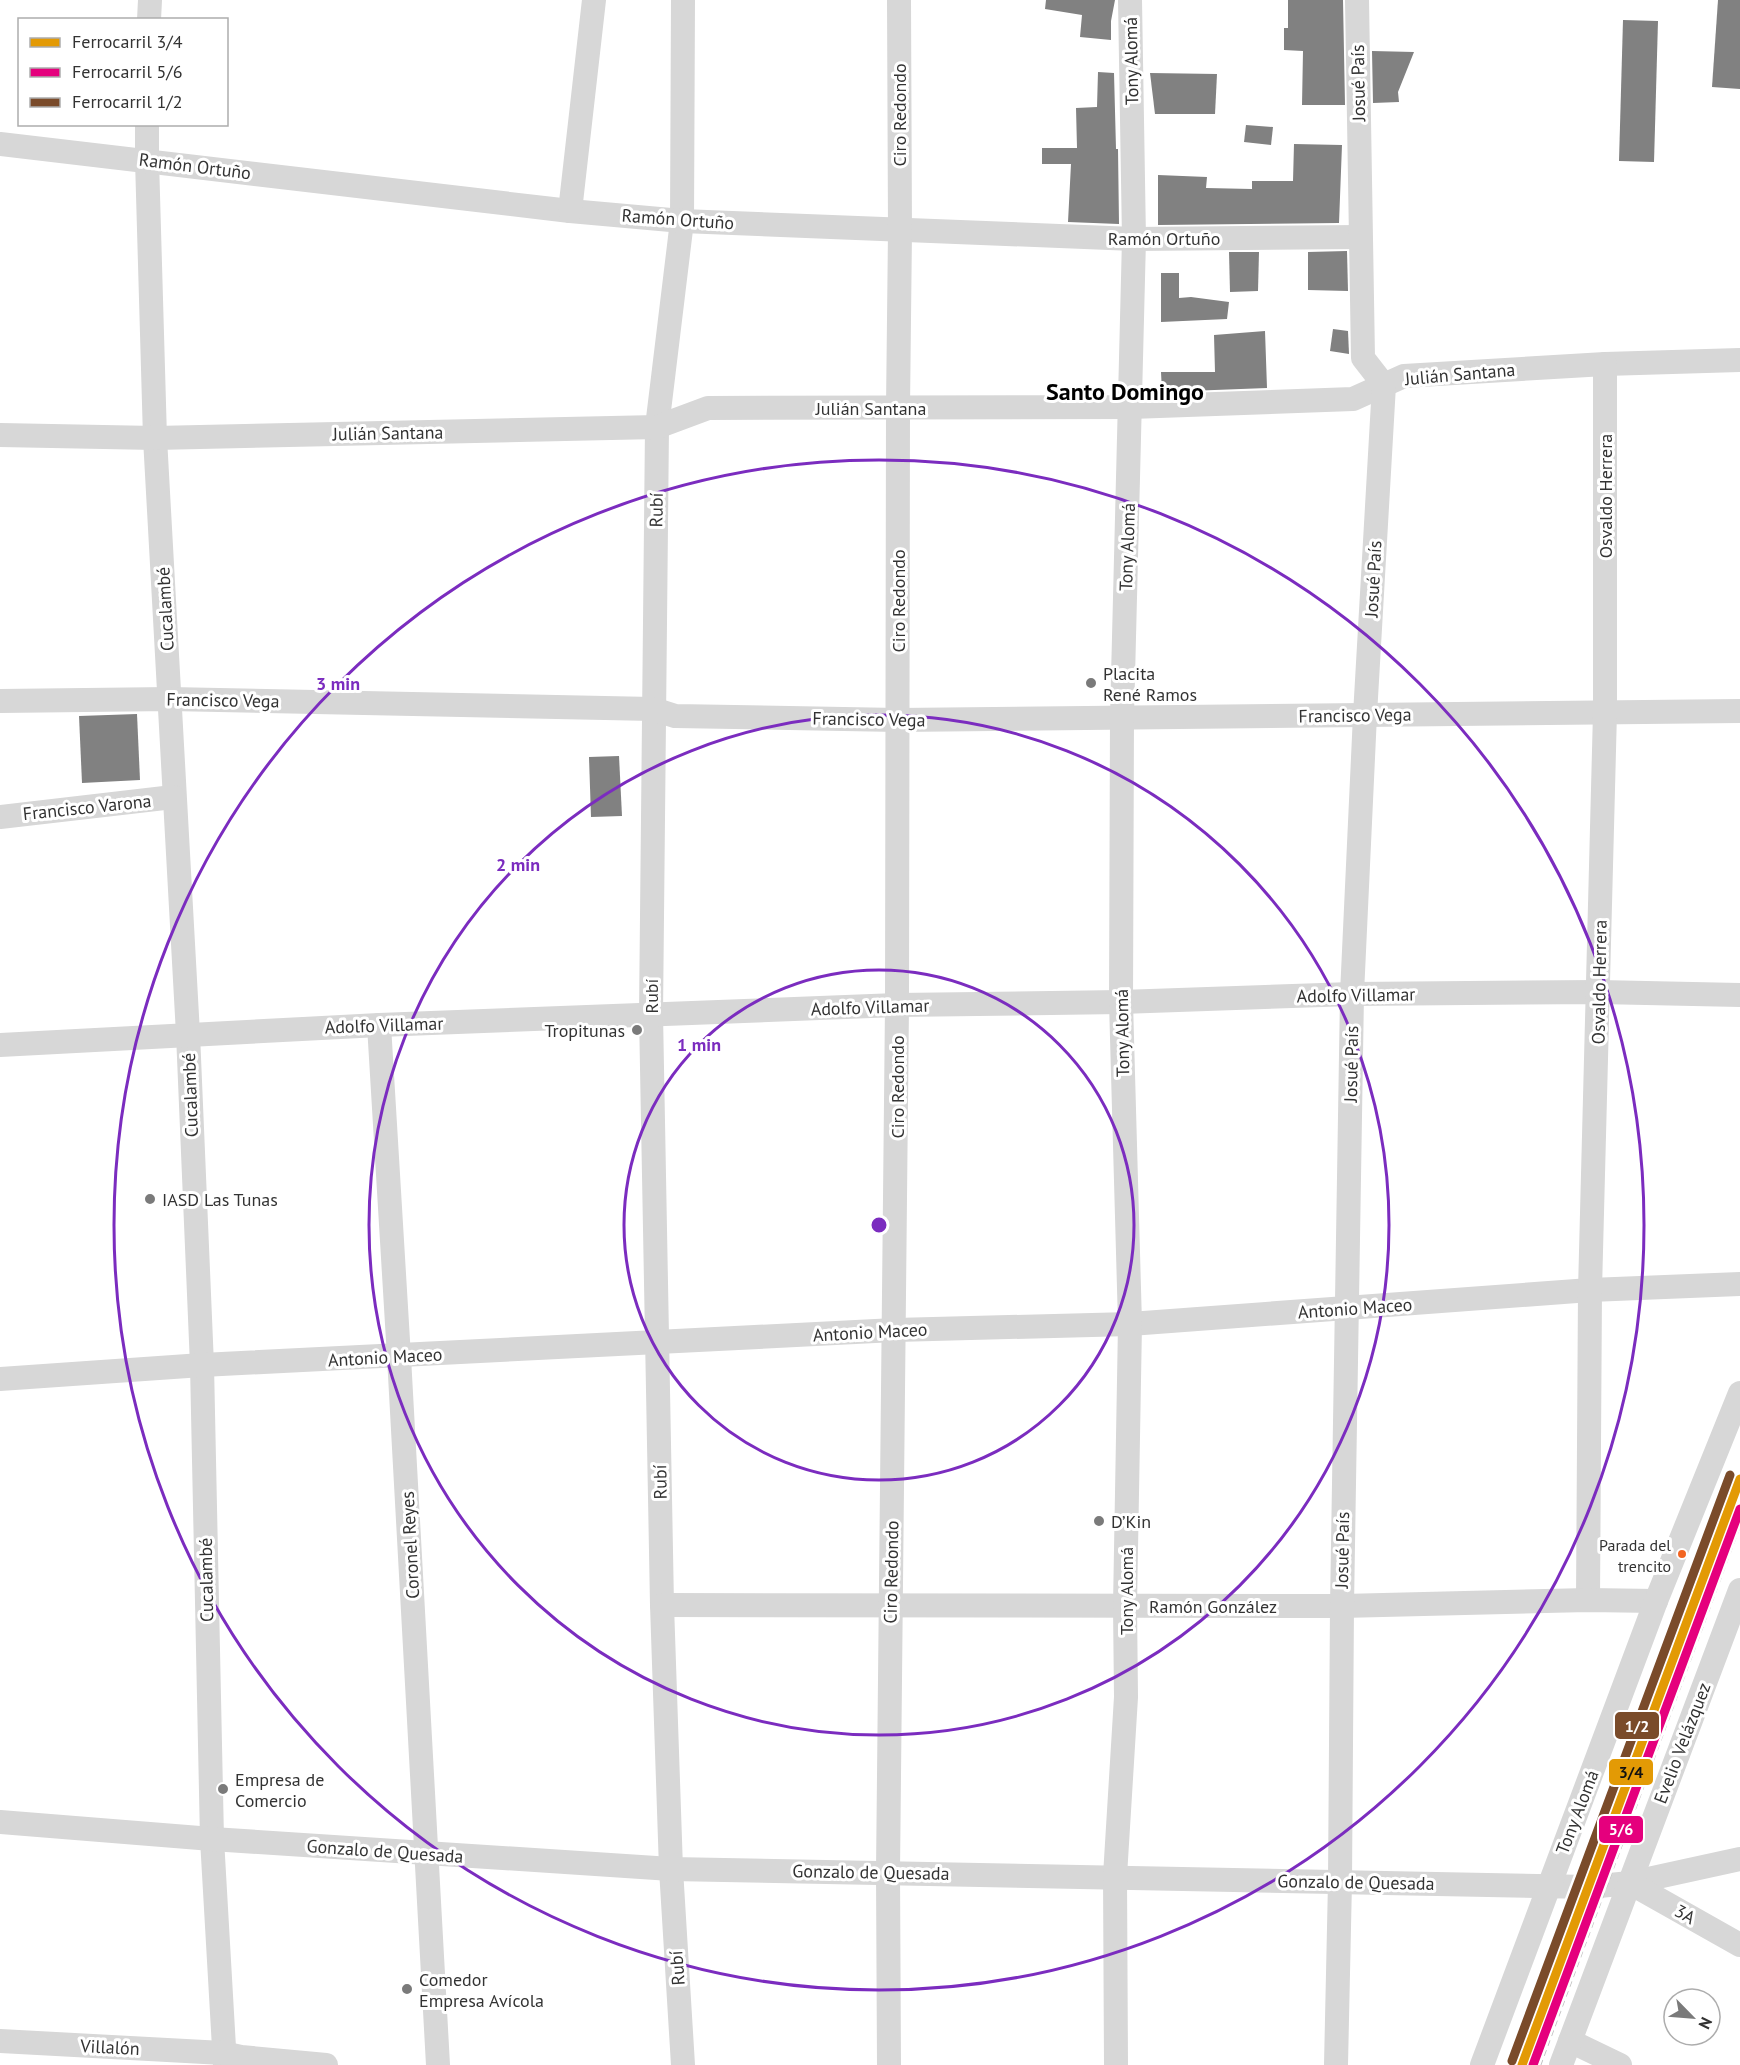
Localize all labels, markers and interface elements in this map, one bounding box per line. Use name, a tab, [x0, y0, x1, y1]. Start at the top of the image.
street label: Tony Alomá	[1119, 17, 1143, 105]
legend	[18, 18, 228, 126]
text: Ferrocarril 3/4	[72, 30, 183, 53]
street label: Josué País	[1346, 44, 1370, 123]
text: Ferrocarril 5/6	[72, 60, 183, 83]
street label: Ciro Redondo	[888, 63, 911, 167]
text: Ferrocarril 1/2	[72, 90, 183, 113]
street label: Ramón Ortuño	[138, 148, 252, 184]
street label: Ramón Ortuño	[621, 204, 735, 234]
street label: Ramón Ortuño	[1108, 227, 1220, 250]
street label: Julián Santana	[1403, 358, 1516, 390]
district label: Santo Domingo	[1046, 376, 1204, 407]
street label: Julián Santana	[815, 397, 926, 420]
street label: Julián Santana	[331, 421, 444, 445]
street label: Osvaldo Herrera	[1594, 434, 1617, 558]
street label: Rubí	[644, 492, 668, 528]
street label: Tony Alomá	[1114, 503, 1140, 591]
street label: Josué País	[1359, 540, 1386, 619]
street label: Ciro Redondo	[887, 549, 910, 653]
street label: Cucalambé	[151, 566, 179, 652]
place label: Placita René Ramos	[1103, 662, 1197, 706]
text: 3 min	[316, 672, 360, 695]
marker: Placita René Ramos	[1084, 676, 1098, 690]
street label: Francisco Vega	[166, 688, 280, 712]
street label: Francisco Vega	[1298, 703, 1412, 727]
street label: Francisco Vega	[812, 707, 926, 731]
street label: Francisco Varona	[22, 789, 152, 825]
text: 2 min	[496, 853, 540, 876]
street label: Osvaldo Herrera	[1586, 920, 1612, 1044]
street label: Rubí	[640, 978, 663, 1013]
street label: Adolfo Villamar	[1296, 982, 1416, 1008]
street label: Tony Alomá	[1110, 989, 1134, 1077]
street label: Adolfo Villamar	[810, 993, 930, 1021]
street label: Adolfo Villamar	[324, 1011, 444, 1039]
place label: Tropitunas	[544, 1019, 625, 1042]
marker: Tropitunas	[630, 1023, 644, 1037]
street label: Josué País	[1339, 1025, 1363, 1104]
text: 1 min	[677, 1033, 721, 1056]
street label: Ciro Redondo	[886, 1035, 909, 1139]
street label: Cucalambé	[177, 1052, 203, 1138]
place label: IASD Las Tunas	[162, 1188, 278, 1211]
marker: IASD Las Tunas	[143, 1192, 157, 1206]
centre of rings	[869, 1215, 889, 1235]
street label: Antonio Maceo	[1297, 1293, 1413, 1323]
street label: Antonio Maceo	[812, 1318, 928, 1346]
street label: Antonio Maceo	[327, 1343, 443, 1371]
street label: Rubí	[648, 1464, 672, 1500]
street label: Coronel Reyes	[396, 1491, 424, 1599]
place label: D’Kin	[1111, 1510, 1151, 1533]
street label: Josué País	[1330, 1511, 1354, 1590]
marker: D’Kin	[1092, 1514, 1106, 1528]
street label: Ciro Redondo	[879, 1520, 903, 1624]
place label: Parada del trencito	[1599, 1535, 1671, 1576]
street label: Cucalambé	[194, 1538, 218, 1622]
street label: Tony Alomá	[1115, 1547, 1138, 1635]
marker: Parada del trencito	[1676, 1548, 1688, 1560]
street label: Ramón González	[1149, 1595, 1277, 1618]
street label: Evelio Velázquez	[1648, 1679, 1716, 1807]
line badge: 1/2	[1614, 1711, 1660, 1740]
text: 1/2	[1625, 1716, 1649, 1736]
line badge: 3/4	[1608, 1758, 1654, 1786]
text: 3/4	[1619, 1762, 1643, 1782]
street label: Tony Alomá	[1550, 1767, 1604, 1857]
place label: Empresa de Comercio	[235, 1768, 324, 1812]
marker: Empresa de Comercio	[216, 1782, 230, 1796]
line badge: 5/6	[1598, 1815, 1644, 1844]
text: 5/6	[1609, 1819, 1633, 1839]
street label: Gonzalo de Quesada	[306, 1834, 464, 1868]
street label: Gonzalo de Quesada	[792, 1859, 950, 1885]
street label: Gonzalo de Quesada	[1277, 1869, 1435, 1895]
street label: 3A	[1670, 1899, 1700, 1929]
street label: Rubí	[664, 1950, 690, 1986]
place label: Comedor Empresa Avícola	[419, 1968, 544, 2012]
marker: Comedor Empresa Avícola	[400, 1982, 414, 1996]
north arrow	[1662, 1987, 1722, 2047]
text: N	[1694, 2014, 1717, 2032]
street label: Villalón	[79, 2034, 140, 2060]

